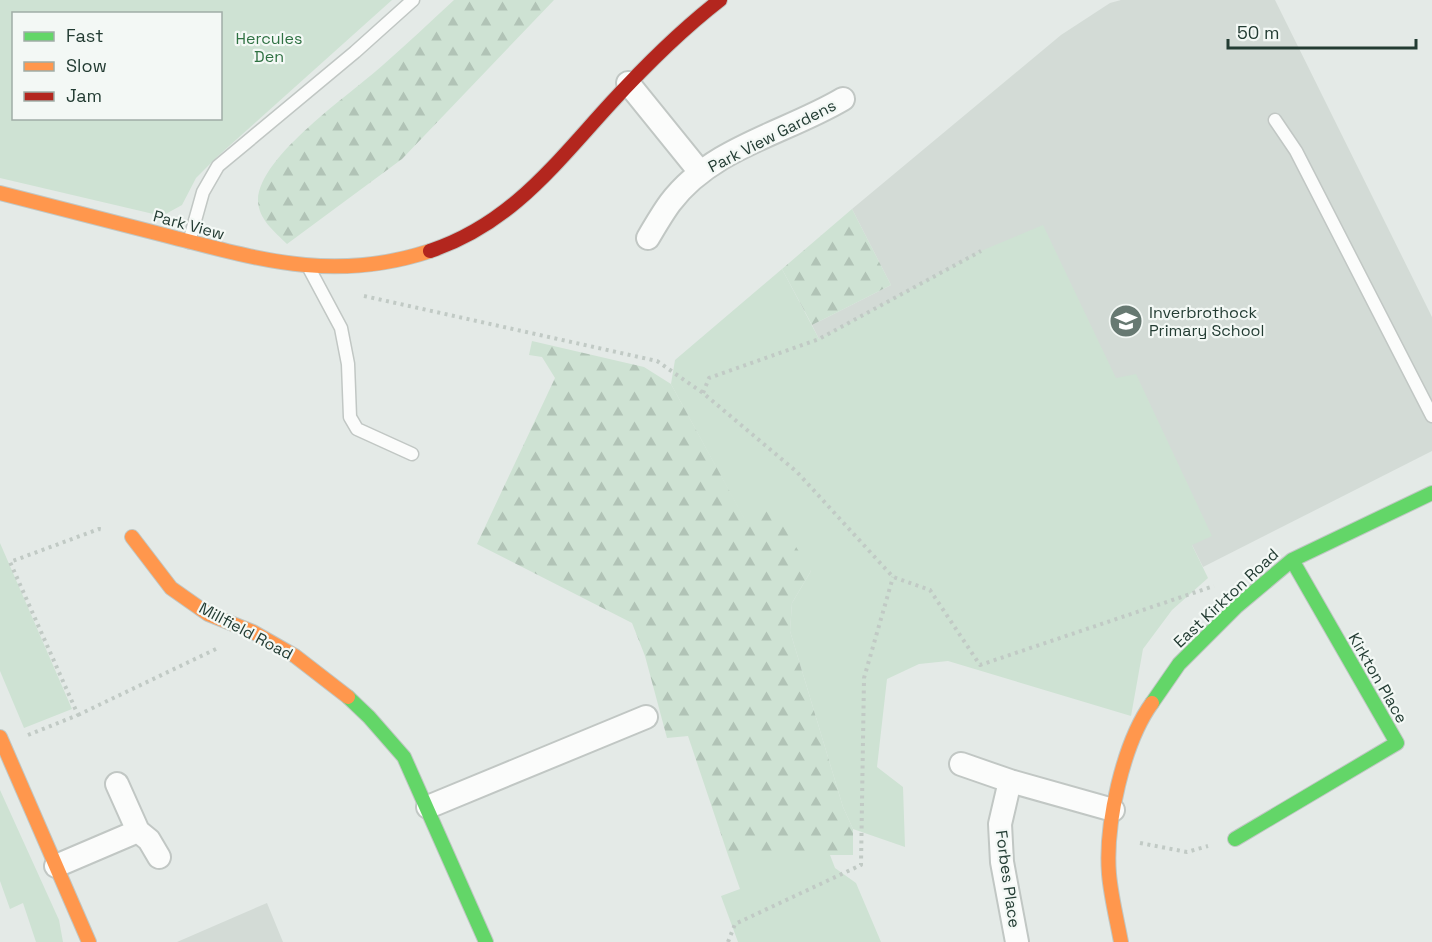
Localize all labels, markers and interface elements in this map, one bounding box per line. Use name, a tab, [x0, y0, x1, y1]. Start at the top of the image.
legend	[12, 12, 222, 120]
scale bar	[1228, 12, 1416, 50]
text: 50 m	[1237, 21, 1279, 44]
text: Fast	[66, 24, 103, 47]
park label: Hercules Den	[236, 28, 302, 67]
text: Slow	[66, 54, 107, 77]
text: Jam	[66, 84, 102, 107]
street label: Park View Gardens	[705, 95, 839, 177]
street label: Park View	[151, 205, 227, 245]
place label: Inverbrothock Primary School	[1149, 302, 1264, 341]
school or university icon: Inverbrothock Primary School	[1108, 303, 1144, 339]
street label: East Kirkton Road	[1169, 544, 1283, 652]
street label: Millfield Road	[195, 597, 297, 665]
street label: Kirkton Place	[1344, 629, 1412, 727]
street label: Forbes Place	[991, 829, 1025, 929]

